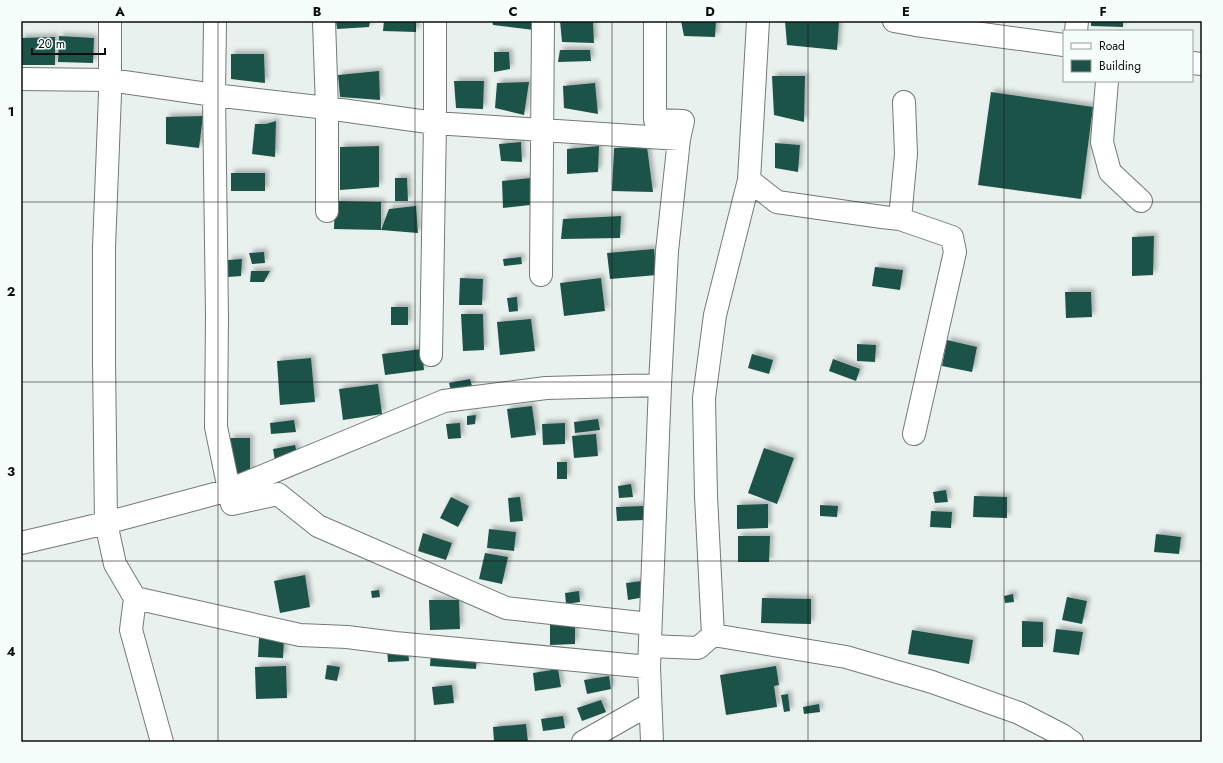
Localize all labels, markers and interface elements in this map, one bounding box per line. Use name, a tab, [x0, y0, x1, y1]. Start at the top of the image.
text: A	[114, 2, 125, 21]
text: B	[313, 2, 322, 21]
text: C	[508, 2, 518, 21]
text: D	[705, 2, 715, 21]
text: E	[902, 2, 910, 21]
text: F	[1099, 2, 1107, 21]
scale bar	[32, 30, 105, 56]
legend	[1063, 30, 1193, 82]
text: 20 m	[38, 35, 65, 53]
text: Road	[1099, 37, 1125, 55]
text: Building	[1099, 57, 1141, 75]
text: 1	[8, 102, 14, 121]
text: 2	[7, 282, 15, 301]
text: 3	[7, 462, 15, 481]
text: 4	[6, 642, 16, 661]

